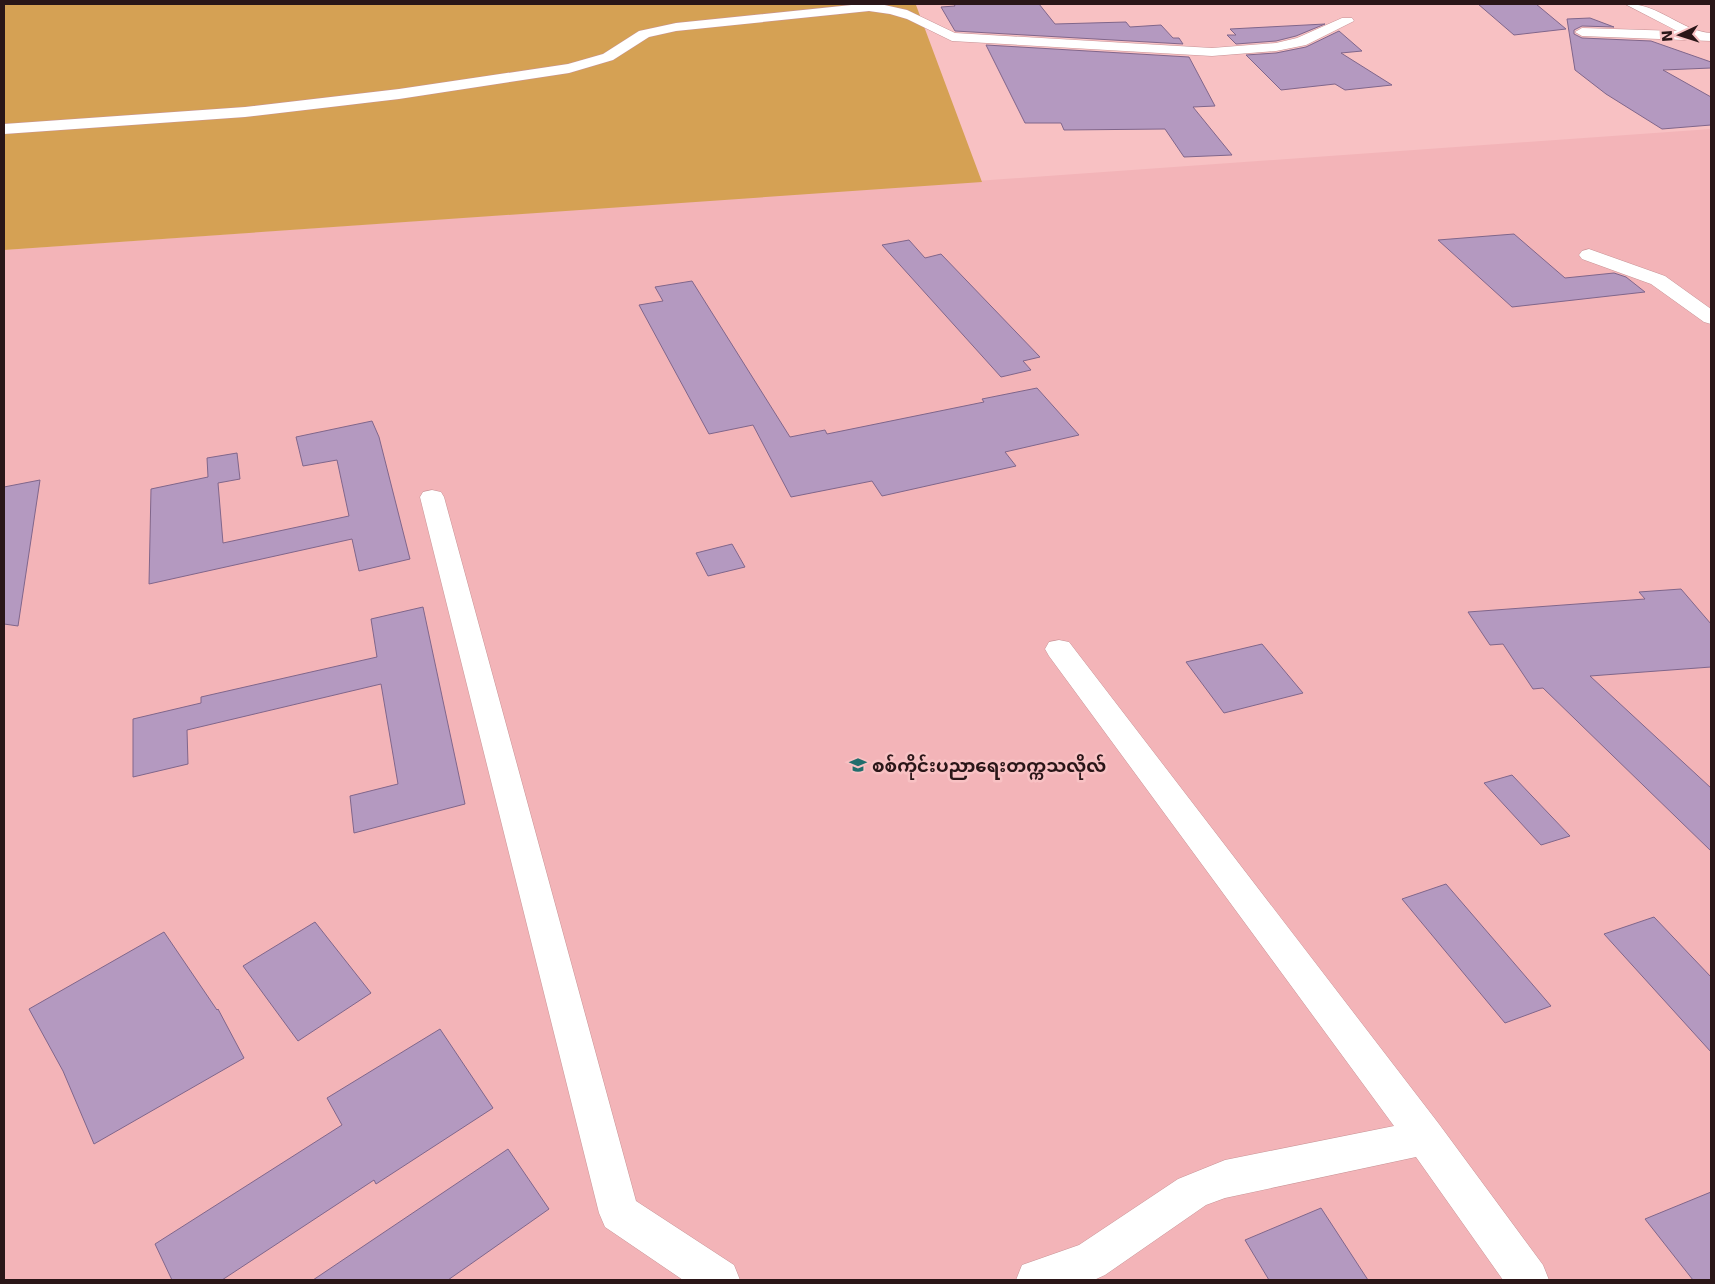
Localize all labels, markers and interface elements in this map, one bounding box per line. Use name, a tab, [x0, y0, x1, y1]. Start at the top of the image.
north arrow	[1655, 10, 1705, 60]
text: N	[1659, 30, 1675, 42]
place label: စစ်ကိုင်းပညာရေးတက္ကသလိုလ်	[872, 754, 1106, 780]
school or university icon: စစ်ကိုင်းပညာရေးတက္ကသလိုလ်	[848, 755, 868, 775]

